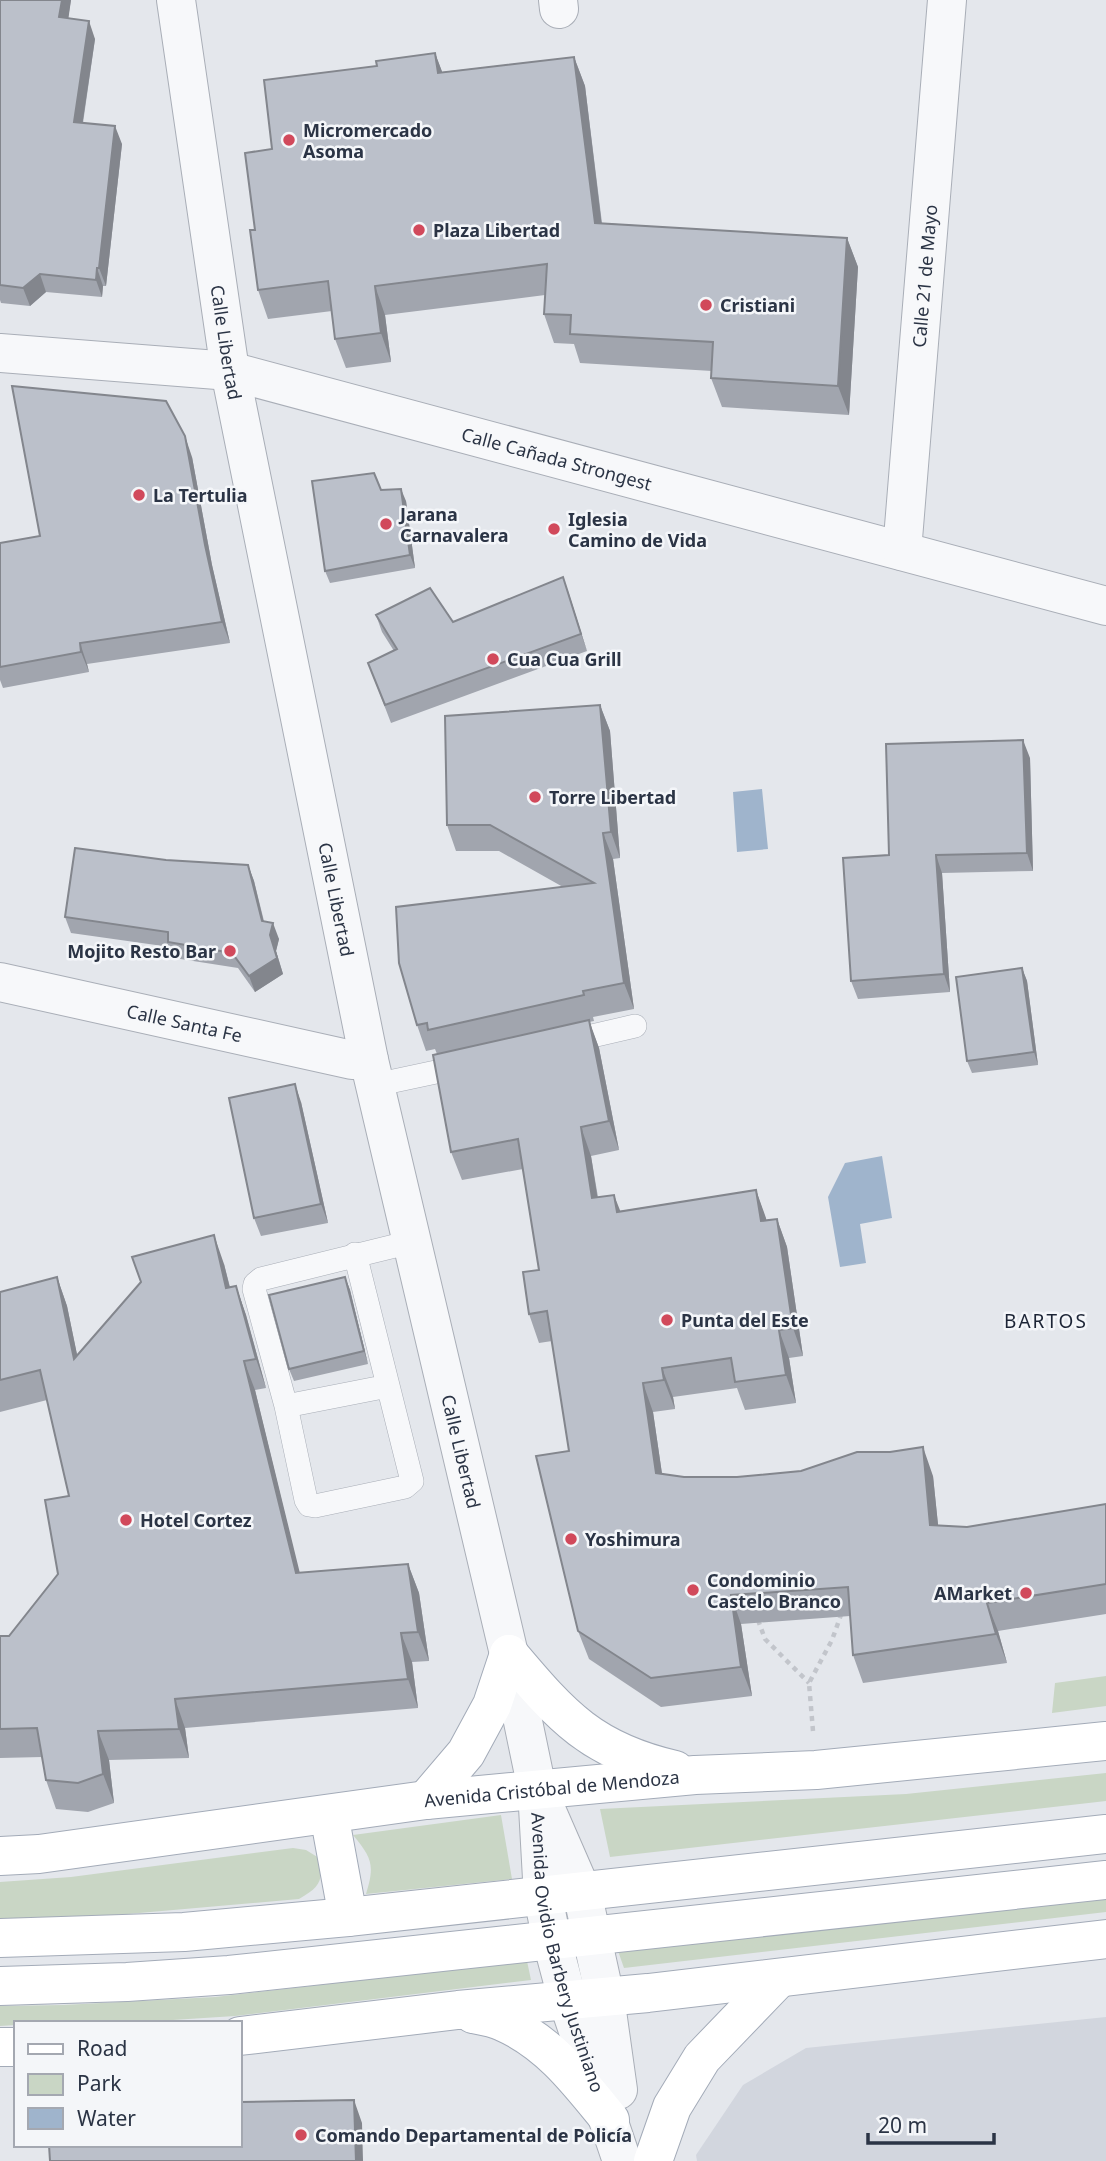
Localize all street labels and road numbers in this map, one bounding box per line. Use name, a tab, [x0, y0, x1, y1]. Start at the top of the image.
street label: Calle 21 de Mayo	[907, 203, 942, 348]
street label: Calle Libertad	[206, 283, 248, 402]
street label: Calle Cañada Strongest	[459, 422, 655, 496]
street label: Calle Libertad	[313, 840, 360, 959]
street label: Calle Santa Fe	[125, 998, 245, 1047]
street label: Calle Libertad	[436, 1392, 486, 1511]
street label: Avenida Cristóbal de Mendoza	[423, 1765, 680, 1812]
street label: Avenida Ovidio Barbery Justiniano	[526, 1812, 610, 2095]

